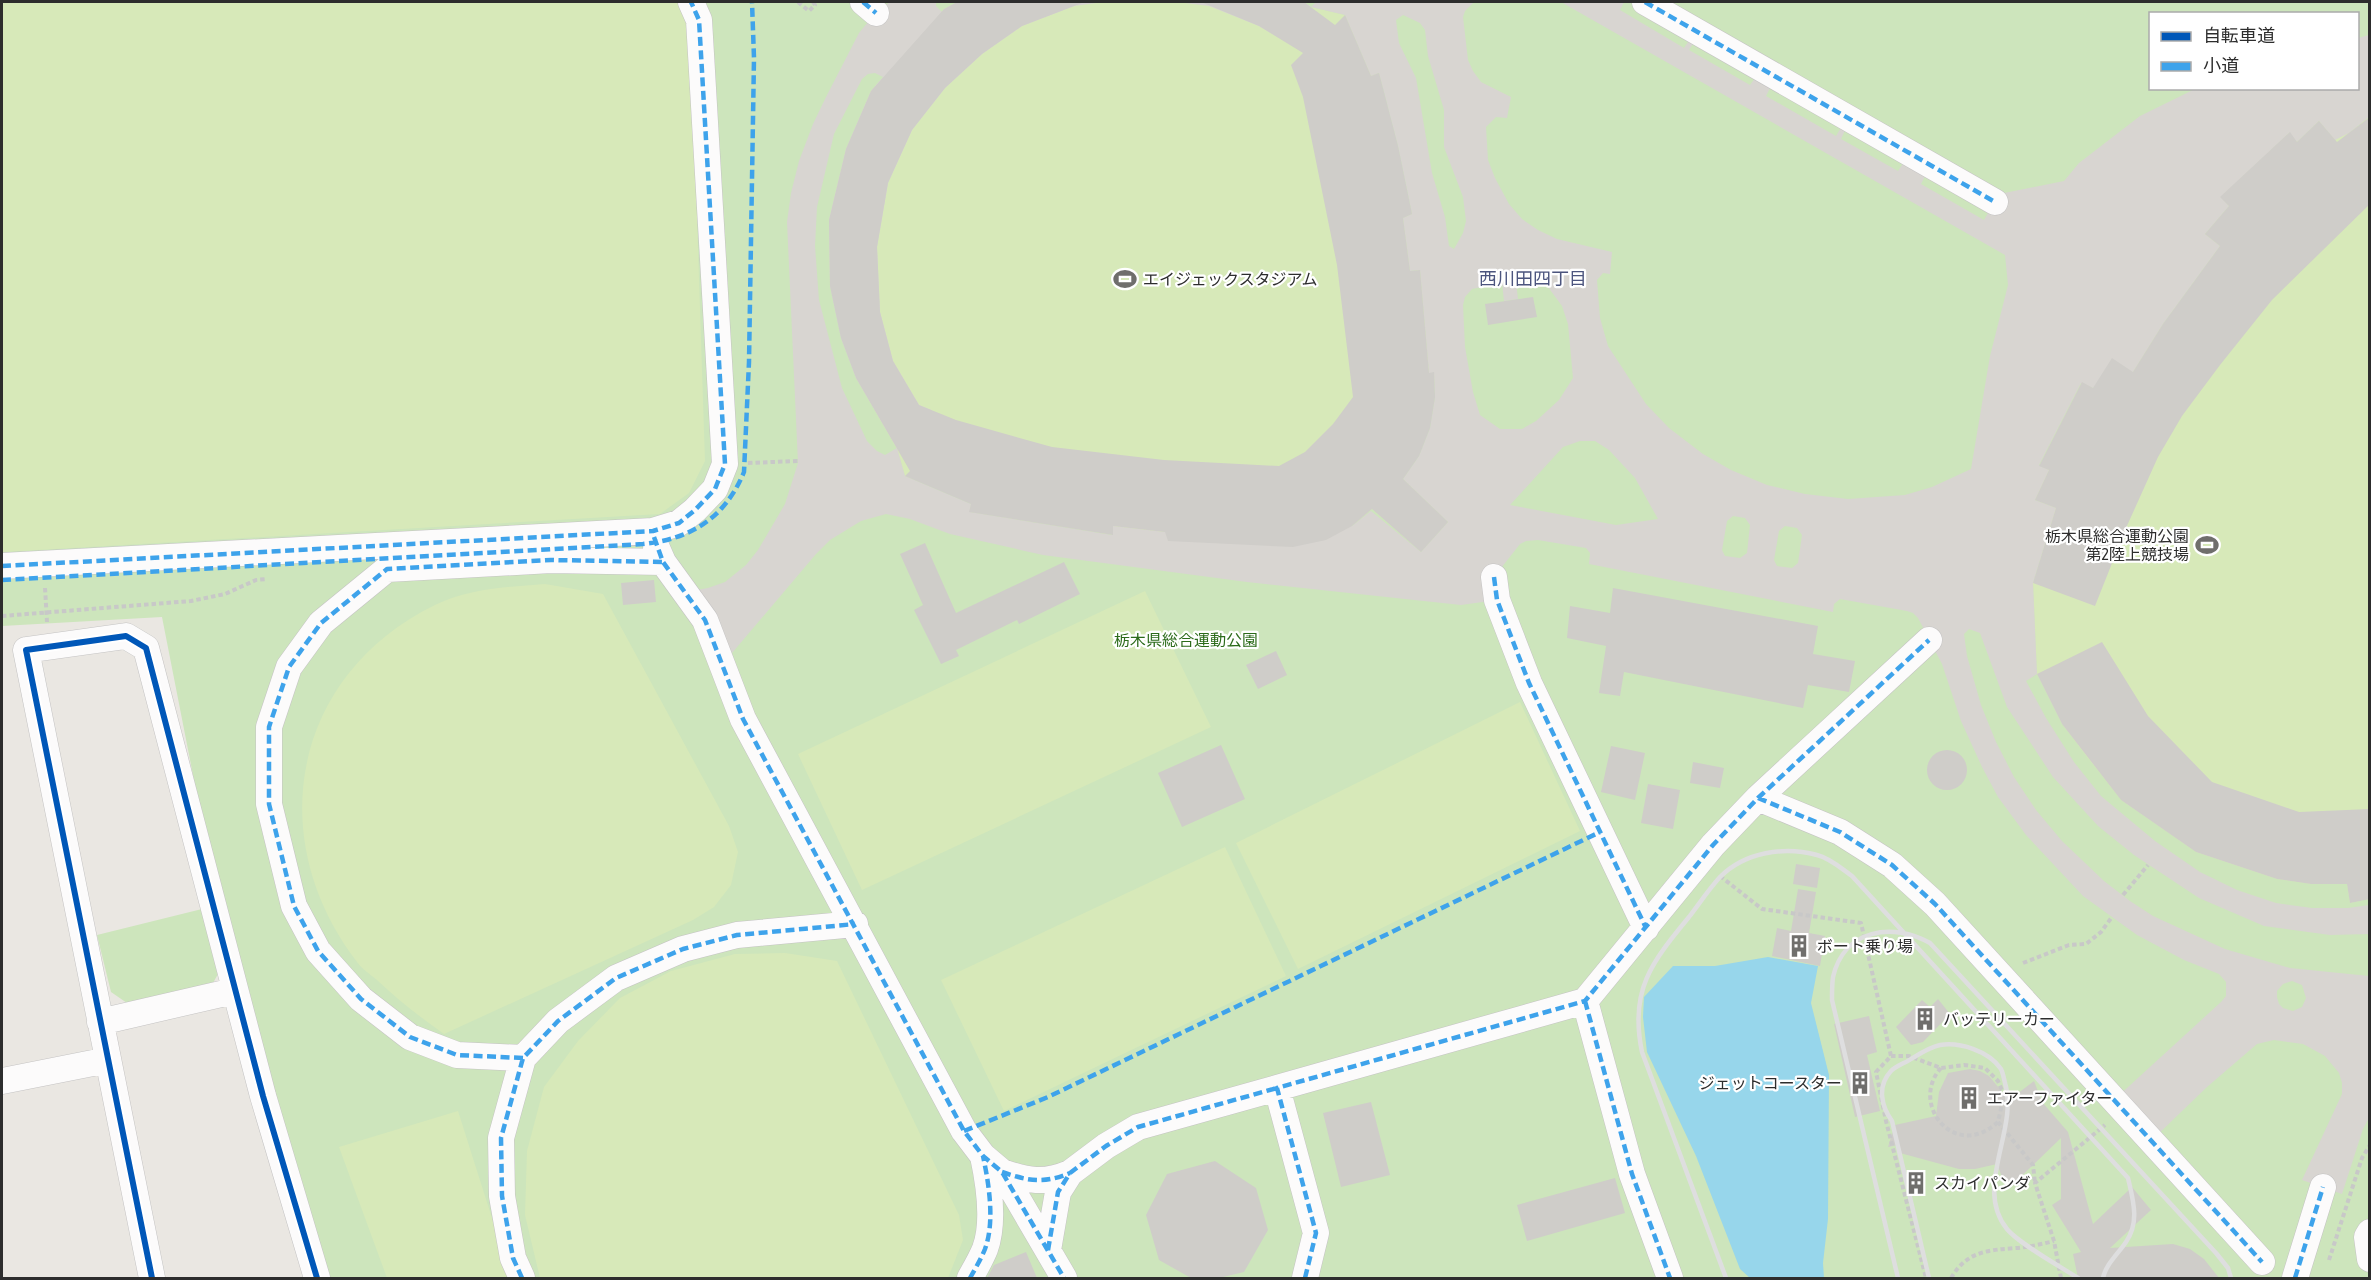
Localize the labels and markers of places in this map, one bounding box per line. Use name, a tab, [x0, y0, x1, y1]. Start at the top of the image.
sports icon: エイジェックスタジアム	[1112, 266, 1138, 292]
place label: エイジェックスタジアム	[1143, 270, 1317, 288]
place label: 栃木県総合運動公園 第2陸上競技場	[2045, 527, 2189, 563]
sports icon: 栃木県総合運動公園 第2陸上競技場	[2194, 532, 2220, 558]
building icon: ボート乗り場	[1786, 933, 1812, 959]
place label: ボート乗り場	[1817, 937, 1913, 955]
building icon: バッテリーカー	[1912, 1006, 1938, 1032]
place label: バッテリーカー	[1943, 1010, 2055, 1028]
building icon: ジェットコースター	[1847, 1070, 1873, 1096]
place label: ジェットコースター	[1699, 1074, 1842, 1092]
building icon: エアーファイター	[1956, 1085, 1982, 1111]
place label: エアーファイター	[1987, 1089, 2112, 1107]
building icon: スカイパンダ	[1903, 1170, 1929, 1196]
place label: スカイパンダ	[1934, 1174, 2030, 1192]

